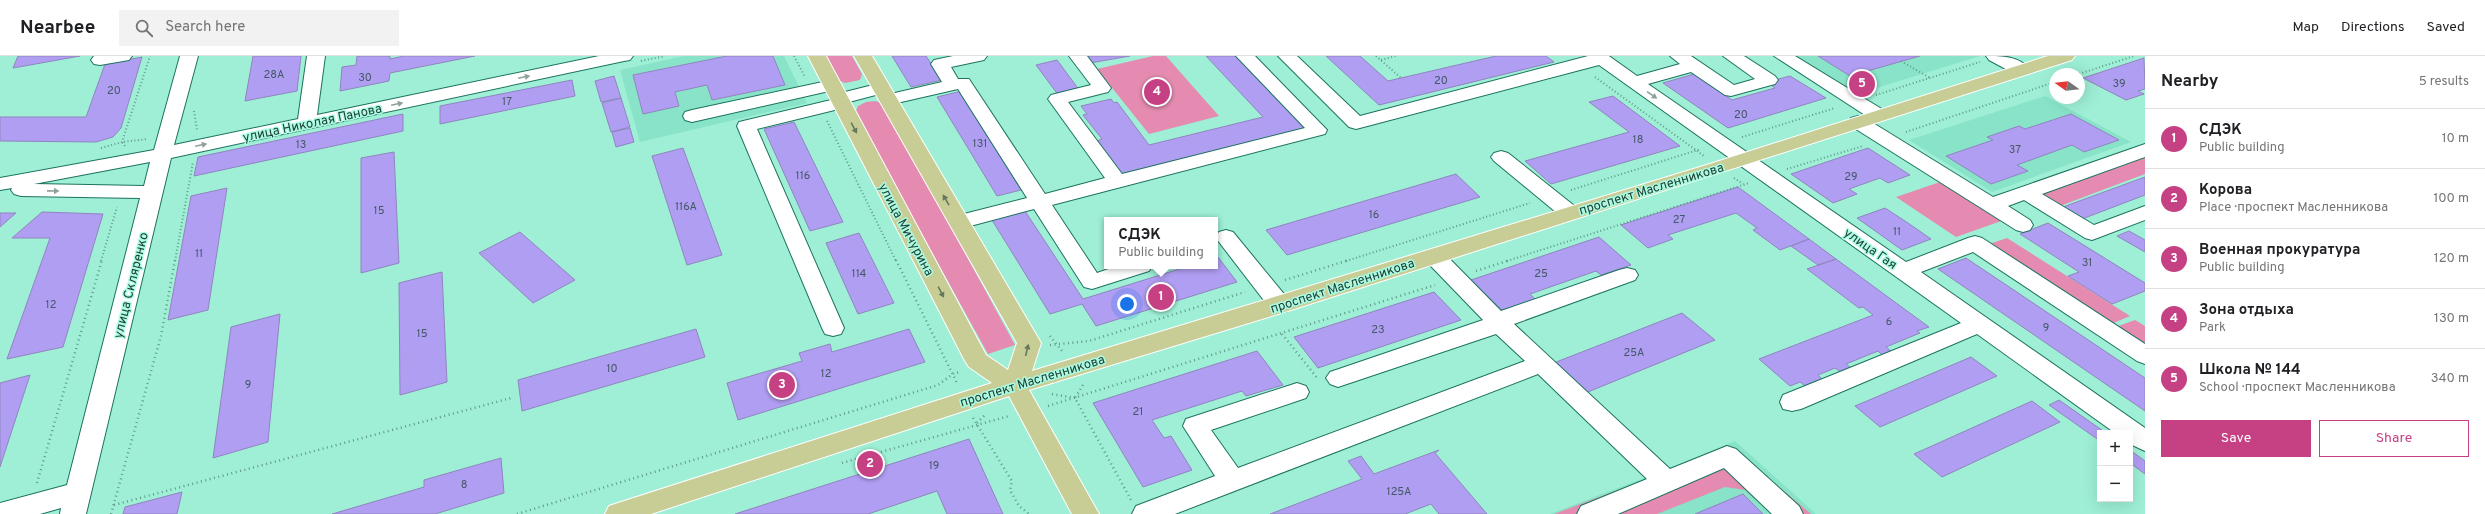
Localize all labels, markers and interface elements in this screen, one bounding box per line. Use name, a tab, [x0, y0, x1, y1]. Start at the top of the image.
search box	[119, 10, 399, 46]
text: Nearbee	[20, 16, 95, 40]
icon: search	[133, 17, 155, 39]
text: Search here	[165, 18, 245, 37]
text: Map	[2293, 19, 2319, 36]
text: Directions	[2341, 19, 2405, 36]
text: Saved	[2427, 19, 2465, 36]
house number: 28А	[264, 68, 284, 82]
north arrow	[2049, 68, 2085, 104]
pin: 5	[1849, 69, 1875, 99]
house number: 30	[358, 71, 372, 85]
text: Nearby	[2161, 71, 2218, 93]
one-way arrow	[518, 74, 530, 80]
house number: 20	[1434, 74, 1448, 88]
text: 5 results	[2419, 74, 2469, 90]
pin: 4	[1144, 77, 1170, 107]
house number: 39	[2113, 77, 2125, 91]
house number: 20	[107, 84, 121, 98]
one-way arrow	[1647, 91, 1657, 99]
house number: 17	[502, 95, 512, 109]
street label: улица Николая Панова	[241, 101, 383, 147]
one-way arrow	[391, 101, 403, 107]
house number: 20	[1734, 108, 1748, 122]
text: СДЭК	[2199, 121, 2242, 140]
one-way arrow	[851, 122, 858, 134]
text: 1	[2171, 131, 2177, 147]
text: 10 m	[2442, 131, 2469, 147]
house number: 18	[1633, 133, 1643, 147]
house number: 131	[973, 137, 987, 151]
house number: 13	[296, 138, 306, 152]
text: Public building	[2199, 140, 2285, 156]
one-way arrow	[195, 141, 207, 147]
house number: 37	[2009, 143, 2021, 157]
street label: проспект Масленникова	[1577, 160, 1726, 220]
house number: 116	[796, 169, 810, 183]
house number: 29	[1844, 170, 1858, 184]
street label: улица Мичурина	[874, 181, 936, 279]
text: Корова	[2199, 181, 2252, 200]
one-way arrow	[47, 187, 59, 194]
text: 2	[2170, 191, 2178, 207]
text: 100 m	[2433, 191, 2469, 207]
one-way arrow	[942, 194, 949, 206]
house number: 116А	[675, 200, 697, 214]
text: Place · проспект Масленникова	[2199, 200, 2388, 216]
house number: 15	[374, 204, 385, 218]
house number: 16	[1369, 208, 1379, 222]
house number: 27	[1673, 213, 1685, 227]
popup	[1104, 217, 1218, 269]
house number: 11	[1893, 225, 1901, 239]
text: СДЭК	[1118, 226, 1161, 245]
street label: улица Гая	[1840, 226, 1900, 274]
street label: улица Скляренко	[111, 231, 153, 340]
text: Военная прокуратура	[2199, 241, 2360, 260]
text: Public building	[1118, 245, 1204, 261]
house number: 11	[195, 247, 203, 261]
text: 3	[2170, 251, 2178, 267]
text: 120 m	[2434, 251, 2469, 267]
street label: проспект Масленникова	[1268, 256, 1417, 318]
house number: 31	[2082, 256, 2092, 270]
text: Public building	[2199, 260, 2285, 276]
house number: 114	[852, 267, 867, 281]
house number: 25	[1534, 267, 1548, 281]
pin: 1	[1148, 282, 1174, 312]
one-way arrow	[938, 287, 944, 298]
your location	[1117, 294, 1137, 314]
house number: 12	[46, 298, 56, 312]
text: Зона отдыха	[2199, 301, 2294, 320]
text: 4	[2170, 311, 2178, 327]
text: 130 m	[2434, 311, 2469, 327]
house number: 6	[1886, 315, 1892, 329]
text: Park	[2199, 320, 2226, 336]
house number: 9	[2043, 321, 2049, 335]
house number: 23	[1371, 323, 1385, 337]
house number: 15	[417, 327, 428, 341]
one-way arrow	[1024, 343, 1030, 356]
house number: 25А	[1624, 346, 1644, 360]
street label: проспект Масленникова	[958, 352, 1107, 412]
text: Школа № 144	[2199, 361, 2301, 380]
house number: 10	[606, 362, 618, 376]
house number: 12	[821, 367, 831, 381]
pin: 3	[769, 370, 795, 400]
text: 5	[2170, 371, 2178, 387]
text: 340 m	[2431, 371, 2469, 387]
house number: 9	[245, 378, 251, 392]
text: School · проспект Масленникова	[2199, 380, 2396, 396]
house number: 21	[1133, 405, 1143, 419]
button: Save	[2161, 420, 2311, 457]
button: Share	[2319, 420, 2469, 457]
map controls	[2097, 430, 2133, 502]
button: +	[2097, 430, 2133, 466]
pin: 2	[857, 449, 883, 479]
house number: 19	[929, 459, 939, 473]
button: −	[2097, 466, 2133, 502]
house number: 8	[461, 478, 467, 492]
house number: 125А	[1387, 485, 1411, 499]

